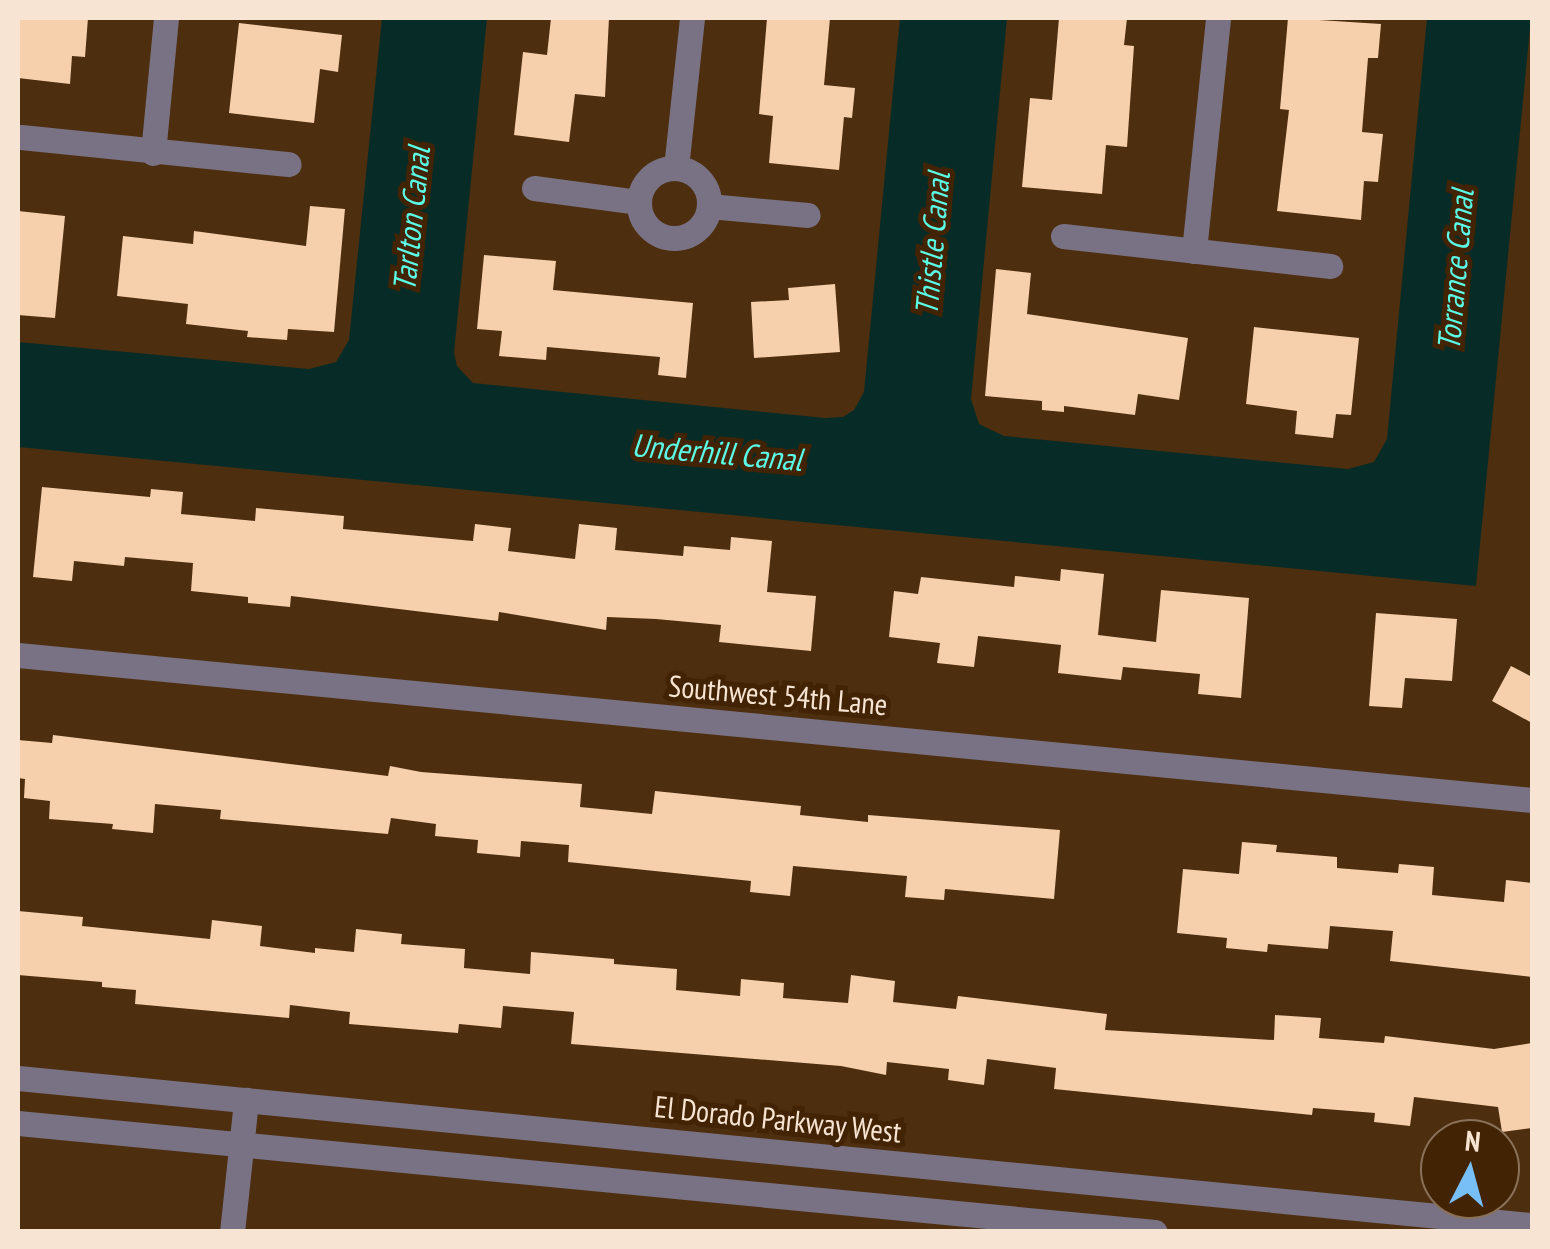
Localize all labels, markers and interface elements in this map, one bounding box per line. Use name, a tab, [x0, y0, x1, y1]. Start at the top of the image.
water label: Tarlton Canal	[384, 145, 438, 293]
water label: Thistle Canal	[907, 171, 957, 317]
water label: Torrance Canal	[1429, 188, 1481, 352]
water label: Underhill Canal	[630, 425, 804, 479]
street label: Southwest 54th Lane	[667, 668, 889, 722]
street label: El Dorado Parkway West	[652, 1088, 904, 1150]
north arrow	[1420, 1119, 1520, 1219]
text: N	[1464, 1121, 1482, 1160]

